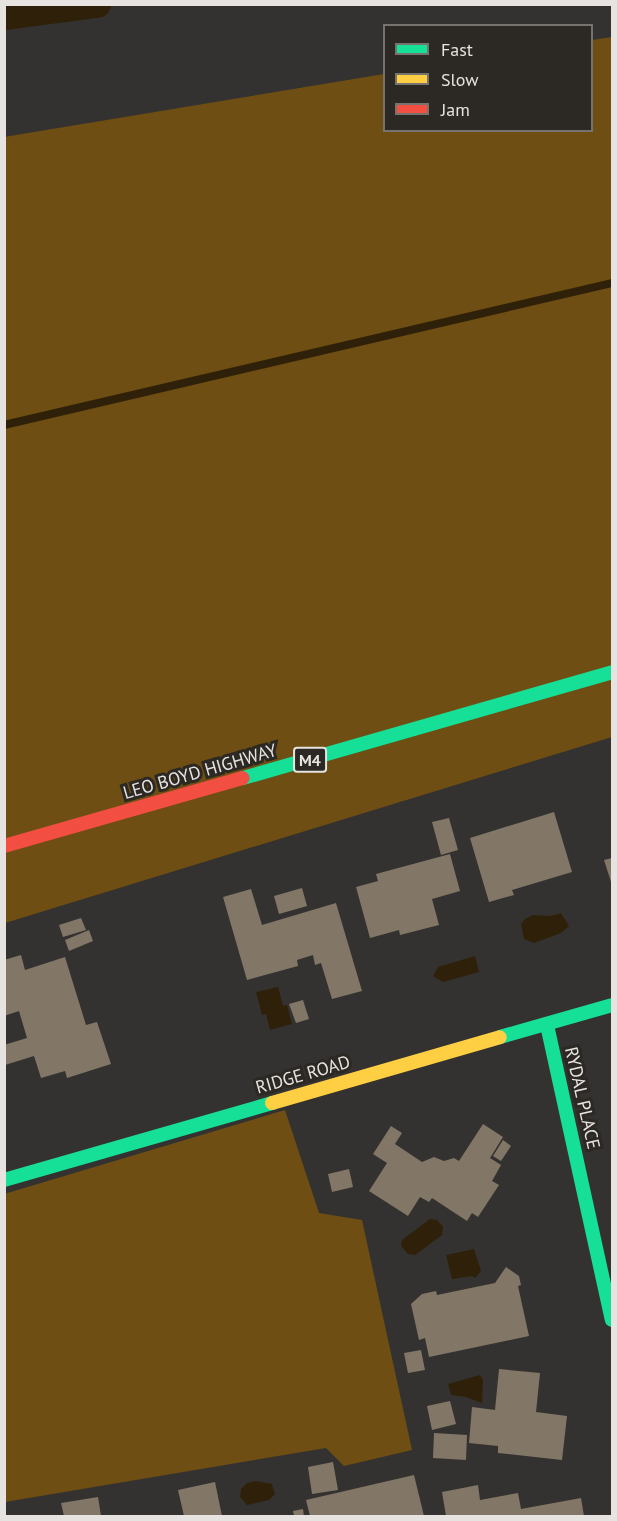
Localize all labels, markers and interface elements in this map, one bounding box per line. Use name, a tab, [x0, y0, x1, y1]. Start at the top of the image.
legend	[383, 24, 593, 132]
text: Fast	[441, 38, 473, 61]
text: Slow	[441, 68, 479, 91]
text: Jam	[441, 98, 470, 121]
street label: LEO BOYD HIGHWAY	[121, 740, 279, 804]
road number: M4	[292, 747, 328, 773]
street label: RYDAL PLACE	[560, 1044, 604, 1152]
street label: RIDGE ROAD	[253, 1051, 353, 1099]

